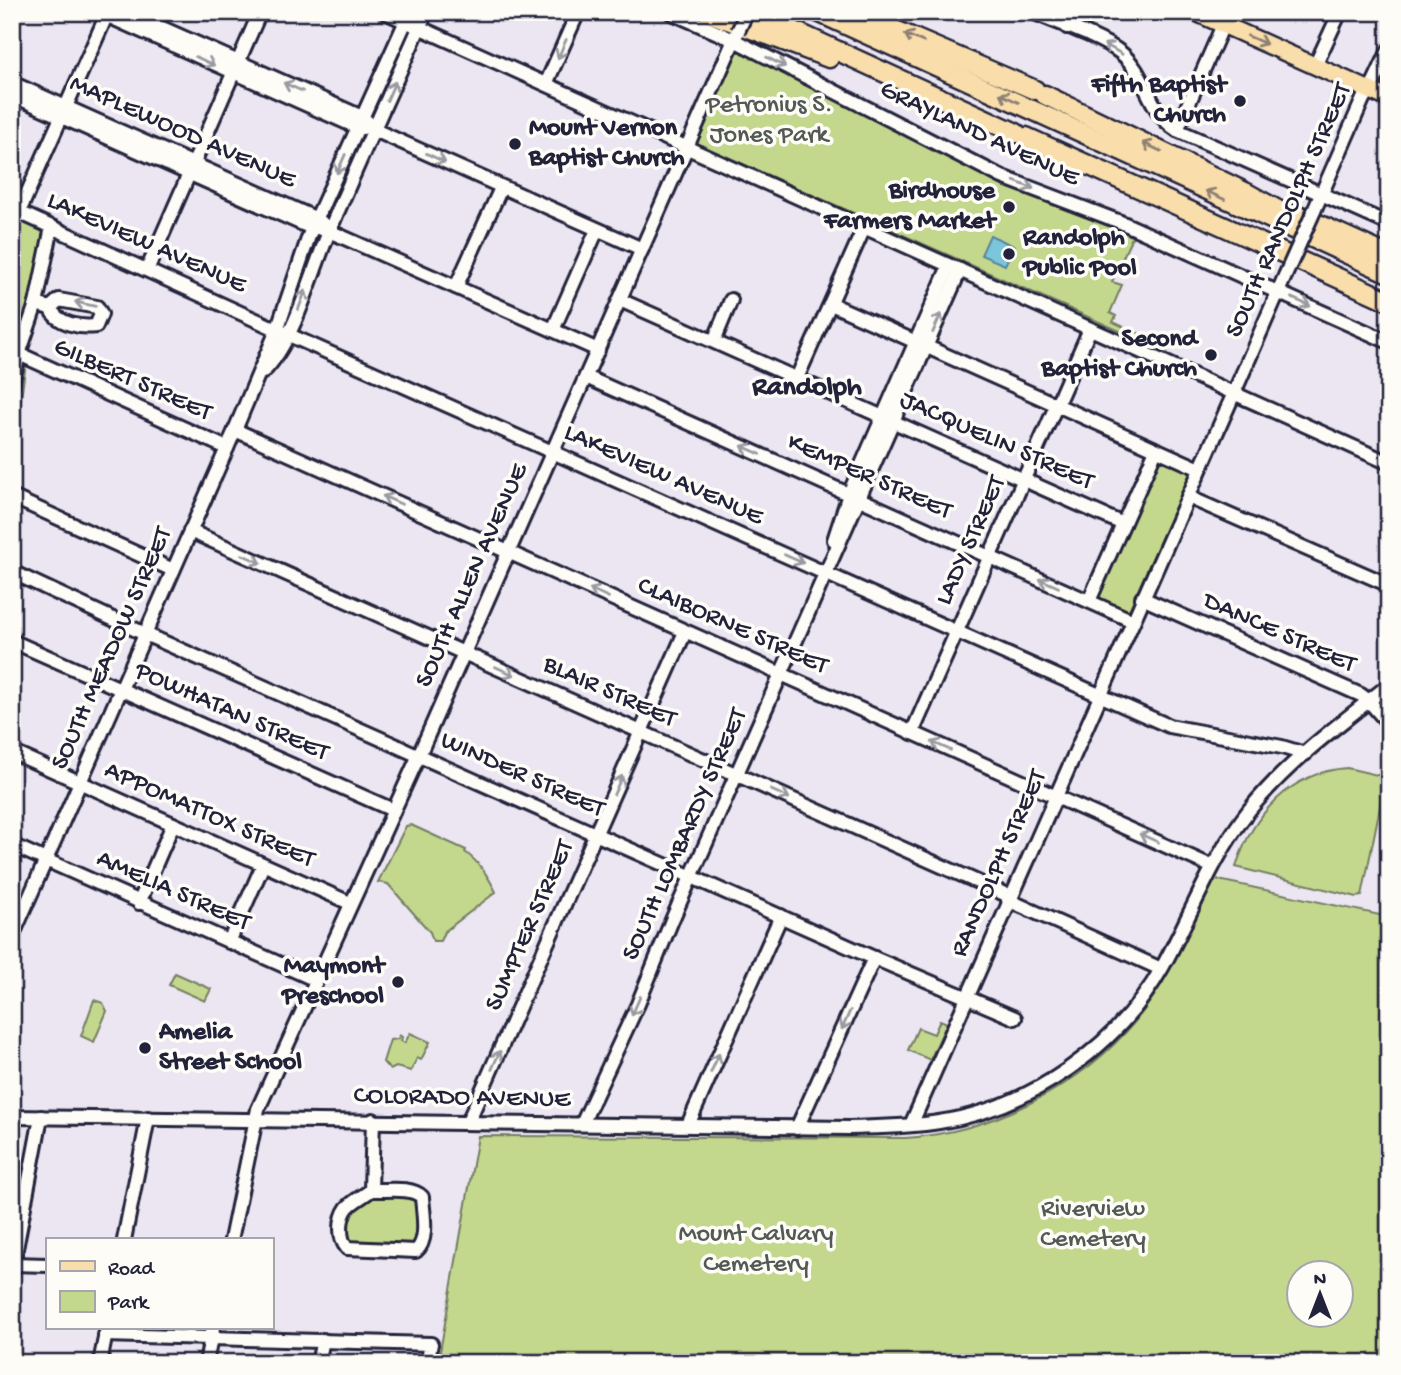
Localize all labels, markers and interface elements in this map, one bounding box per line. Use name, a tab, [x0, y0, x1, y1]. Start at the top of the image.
one-way arrow	[904, 30, 925, 43]
one-way arrow	[1246, 34, 1267, 47]
one-way arrow	[555, 37, 568, 59]
one-way arrow	[1103, 42, 1123, 56]
one-way arrow	[194, 55, 216, 68]
one-way arrow	[765, 56, 786, 70]
street label: MAPLEWOOD AVENUE	[64, 69, 301, 197]
place label: Fifth Baptist Church	[1090, 71, 1228, 132]
street label: GRAYLAND AVENUE	[874, 75, 1084, 195]
street label: SOUTH RANDOLPH STREET	[1220, 78, 1361, 343]
one-way arrow	[282, 80, 304, 93]
one-way arrow	[385, 81, 398, 102]
park label: Petronius S. Jones Park	[704, 91, 833, 152]
one-way arrow	[999, 91, 1020, 105]
marker: Fifth Baptist Church	[1232, 93, 1248, 109]
place label: Mount Vernon Baptist Church	[528, 114, 684, 175]
marker: Mount Vernon Baptist Church	[507, 136, 523, 152]
one-way arrow	[1142, 140, 1163, 153]
one-way arrow	[425, 152, 446, 165]
one-way arrow	[334, 153, 347, 174]
place label: Birdhouse Farmers Market	[823, 177, 997, 238]
one-way arrow	[1012, 180, 1034, 193]
street label: LAKEVIEW AVENUE	[42, 186, 251, 302]
one-way arrow	[1205, 188, 1226, 201]
marker: Birdhouse Farmers Market	[1001, 199, 1017, 215]
place label: Randolph Public Pool	[1021, 224, 1137, 285]
marker: Randolph Public Pool	[1001, 246, 1017, 262]
one-way arrow	[296, 290, 309, 312]
one-way arrow	[1290, 296, 1311, 309]
one-way arrow	[74, 297, 97, 310]
one-way arrow	[931, 313, 944, 334]
place label: Second Baptist Church	[1041, 325, 1200, 386]
street label: GILBERT STREET	[48, 332, 217, 430]
marker: Second Baptist Church	[1203, 347, 1219, 363]
district label: Randolph	[751, 372, 862, 405]
street label: JACQUELIN STREET	[894, 385, 1099, 499]
street label: LAKEVIEW AVENUE	[559, 418, 768, 534]
street label: KEMPER STREET	[782, 428, 957, 529]
one-way arrow	[741, 443, 763, 456]
street label: SOUTH ALLEN AVENUE	[410, 459, 537, 693]
street label: LADY STREET	[930, 471, 1015, 610]
one-way arrow	[381, 493, 403, 506]
street label: SOUTH MEADOW STREET	[46, 522, 181, 775]
one-way arrow	[241, 553, 262, 566]
one-way arrow	[783, 553, 805, 566]
street label: CLAIBORNE STREET	[632, 571, 833, 683]
one-way arrow	[1038, 576, 1060, 589]
one-way arrow	[589, 586, 610, 599]
street label: DANCE STREET	[1196, 586, 1361, 682]
street label: BLAIR STREET	[537, 650, 681, 736]
street label: POWHATAN STREET	[128, 656, 334, 770]
one-way arrow	[493, 665, 515, 678]
street label: SOUTH LOMBARDY STREET	[616, 703, 756, 966]
street label: WINDER STREET	[435, 726, 610, 826]
one-way arrow	[931, 739, 953, 752]
street label: APPOMATTOX STREET	[99, 756, 320, 877]
street label: RANDOLPH STREET	[945, 765, 1056, 962]
one-way arrow	[612, 775, 625, 796]
one-way arrow	[768, 788, 790, 801]
one-way arrow	[1139, 831, 1160, 844]
street label: SUMPTER STREET	[480, 835, 583, 1016]
street label: AMELIA STREET	[91, 844, 256, 940]
place label: Maymont Preschool	[280, 952, 386, 1013]
marker: Maymont Preschool	[390, 974, 406, 990]
one-way arrow	[629, 995, 642, 1016]
one-way arrow	[839, 1009, 852, 1030]
place label: Amelia Street School	[158, 1018, 302, 1079]
marker: Amelia Street School	[137, 1040, 153, 1056]
one-way arrow	[490, 1050, 503, 1071]
one-way arrow	[709, 1053, 722, 1074]
street label: COLORADO AVENUE	[353, 1082, 571, 1116]
park label: Riverview Cemetery	[1040, 1195, 1146, 1256]
park label: Mount Calvary Cemetery	[678, 1220, 834, 1281]
legend	[46, 1238, 273, 1330]
text: Road	[108, 1258, 156, 1283]
north arrow	[1286, 1260, 1356, 1330]
text: N	[1314, 1269, 1326, 1292]
text: Park	[107, 1292, 151, 1317]

